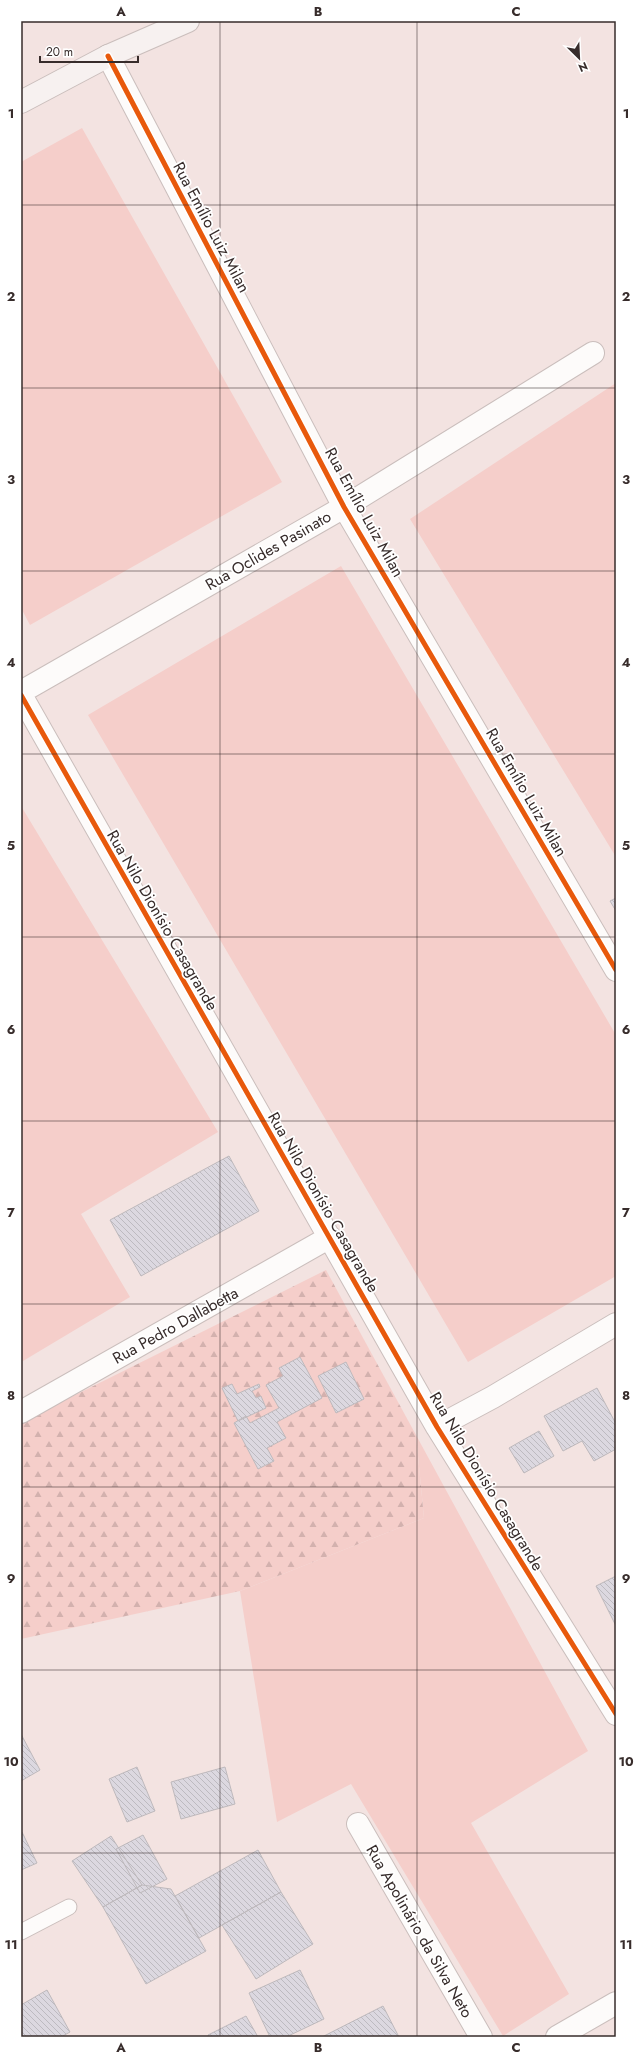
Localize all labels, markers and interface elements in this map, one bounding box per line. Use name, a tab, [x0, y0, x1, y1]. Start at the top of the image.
text: A	[115, 2, 126, 21]
text: B	[314, 2, 323, 21]
text: C	[511, 2, 521, 21]
scale bar	[40, 38, 138, 64]
north arrow	[559, 38, 599, 78]
text: 20 m	[46, 43, 73, 61]
text: N	[576, 58, 590, 76]
text: 1	[8, 104, 14, 123]
text: 1	[623, 104, 629, 123]
street label: Rua Emílio Luiz Milan	[167, 158, 256, 297]
text: 2	[7, 287, 15, 306]
text: 2	[622, 287, 630, 306]
street label: Rua Emílio Luiz Milan	[319, 443, 410, 581]
text: 3	[7, 470, 15, 489]
text: 3	[622, 470, 630, 489]
street label: Rua Oclides Pasinato	[201, 505, 336, 596]
text: 4	[6, 653, 16, 672]
text: 4	[621, 653, 631, 672]
street label: Rua Emílio Luiz Milan	[480, 724, 573, 861]
street label: Rua Nilo Dionísio Casagrande	[101, 826, 224, 1015]
text: 5	[7, 836, 15, 855]
text: 5	[622, 836, 630, 855]
text: 6	[7, 1020, 16, 1039]
text: 6	[622, 1020, 631, 1039]
street label: Rua Nilo Dionísio Casagrande	[262, 1108, 385, 1297]
text: 7	[7, 1203, 15, 1222]
text: 7	[622, 1203, 630, 1222]
street label: Rua Pedro Dallabetta	[108, 1281, 242, 1370]
text: 8	[7, 1386, 15, 1405]
text: 8	[622, 1386, 630, 1405]
street label: Rua Nilo Dionísio Casagrande	[424, 1387, 549, 1575]
text: 9	[7, 1569, 16, 1588]
text: 9	[622, 1569, 631, 1588]
text: 10	[3, 1752, 19, 1771]
text: 10	[618, 1752, 634, 1771]
street label: Rua Apolinário da Silva Neto	[360, 1840, 479, 2022]
text: 11	[4, 1935, 18, 1954]
text: 11	[619, 1935, 633, 1954]
text: A	[115, 2038, 126, 2057]
text: B	[314, 2038, 323, 2057]
text: C	[511, 2038, 521, 2057]

